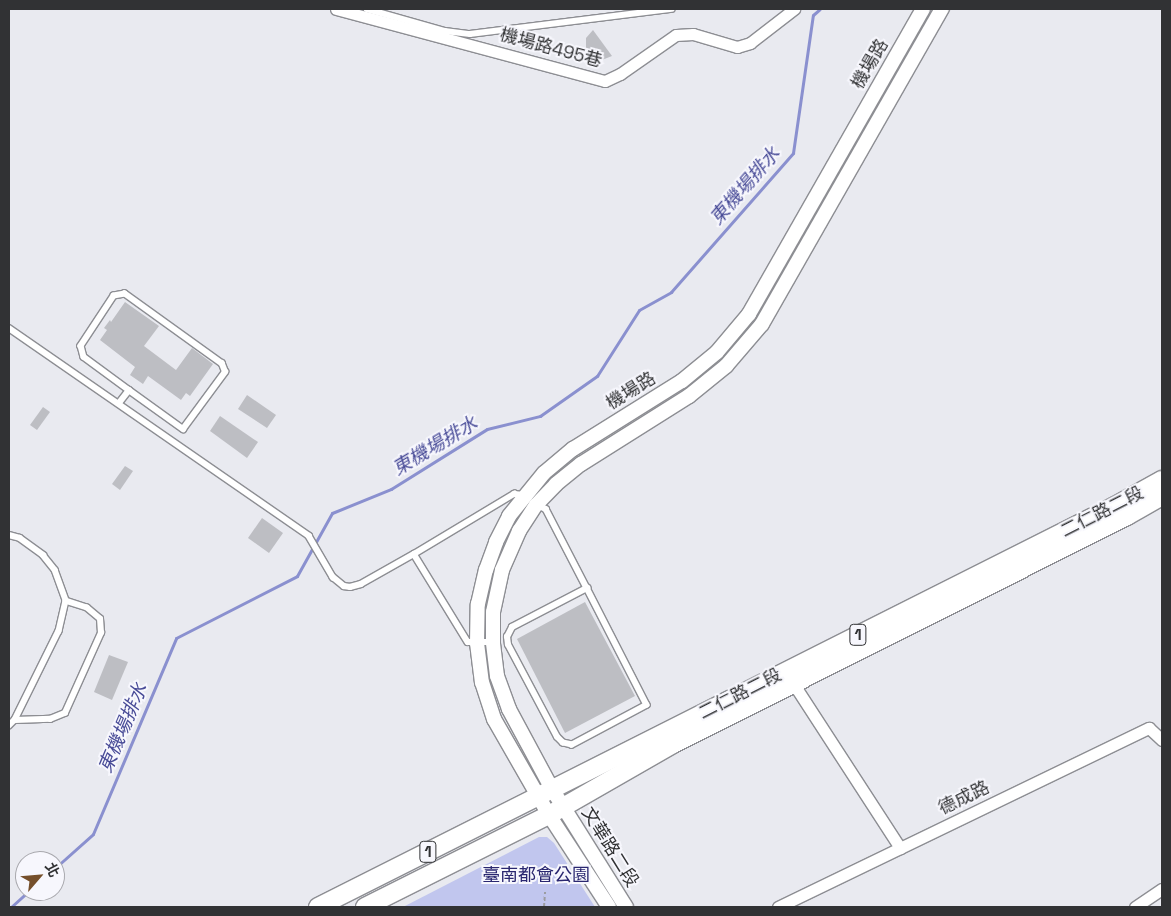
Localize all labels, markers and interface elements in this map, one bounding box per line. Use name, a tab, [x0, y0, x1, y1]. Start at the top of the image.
street label: 機場路495巷	[497, 24, 605, 72]
street label: 機場路	[847, 35, 893, 93]
water label: 東機場排水	[705, 143, 785, 229]
street label: 機場路	[602, 368, 660, 414]
water label: 東機場排水	[388, 412, 482, 480]
street label: 二仁路二段	[1057, 482, 1147, 542]
road number: 1	[849, 622, 867, 648]
street label: 二仁路二段	[695, 664, 785, 724]
water label: 東機場排水	[94, 680, 152, 776]
street label: 德成路	[935, 776, 993, 820]
street label: 文華路二段	[577, 803, 643, 891]
road number: 1	[419, 839, 437, 866]
north arrow	[15, 851, 65, 901]
text: 北	[41, 859, 64, 880]
park label: 臺南都會公園	[482, 864, 590, 886]

